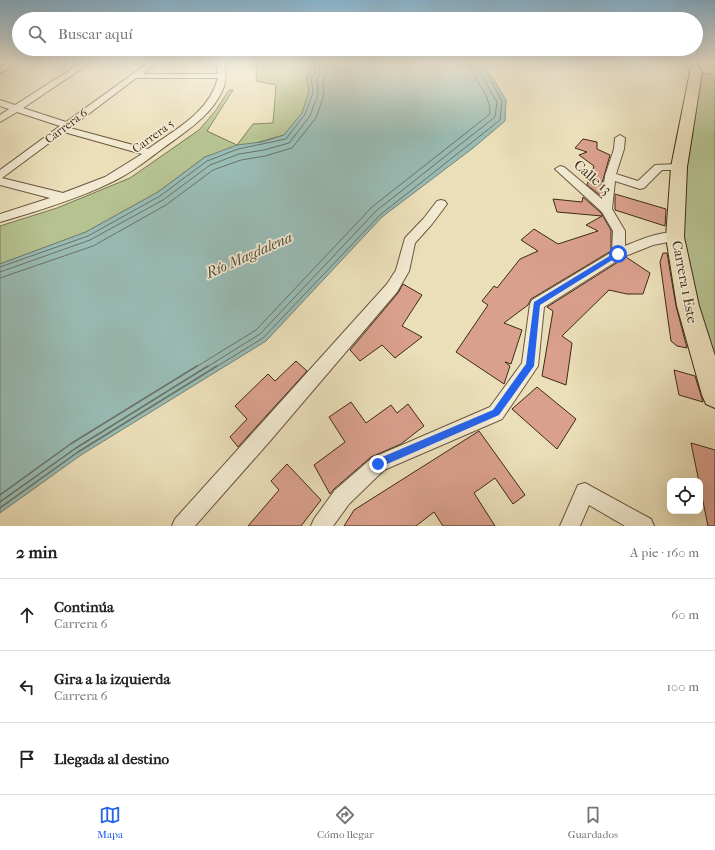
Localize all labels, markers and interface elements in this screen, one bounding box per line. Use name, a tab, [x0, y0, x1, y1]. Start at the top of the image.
search box	[12, 12, 703, 56]
icon: search	[26, 23, 48, 45]
text: Buscar aquí	[58, 25, 133, 43]
street label: Carrera 6	[42, 105, 90, 146]
street label: Carrera 5	[129, 116, 177, 156]
street label: Calle 13	[570, 156, 615, 198]
water label: Río Magdalena	[202, 228, 295, 283]
street label: Carrera 1 Este	[668, 239, 701, 325]
route start	[609, 245, 627, 263]
route end	[369, 455, 387, 473]
map controls	[667, 478, 703, 514]
button: locate	[667, 478, 703, 514]
text: 2 min	[16, 542, 57, 562]
text: A pie · 160 m	[630, 545, 699, 560]
text: Continúa	[54, 598, 114, 616]
icon: ahead	[16, 604, 38, 626]
text: 60 m	[671, 607, 699, 622]
text: Carrera 6	[54, 616, 108, 631]
text: Gira a la izquierda	[54, 670, 170, 688]
icon: left	[16, 676, 38, 698]
text: 100 m	[666, 679, 699, 694]
text: Carrera 6	[54, 688, 108, 703]
icon: arrive	[16, 748, 38, 770]
text: Llegada al destino	[54, 750, 169, 768]
tab: Mapa	[97, 804, 123, 841]
tab: Cómo llegar	[317, 804, 374, 841]
tab: Guardados	[568, 804, 618, 841]

